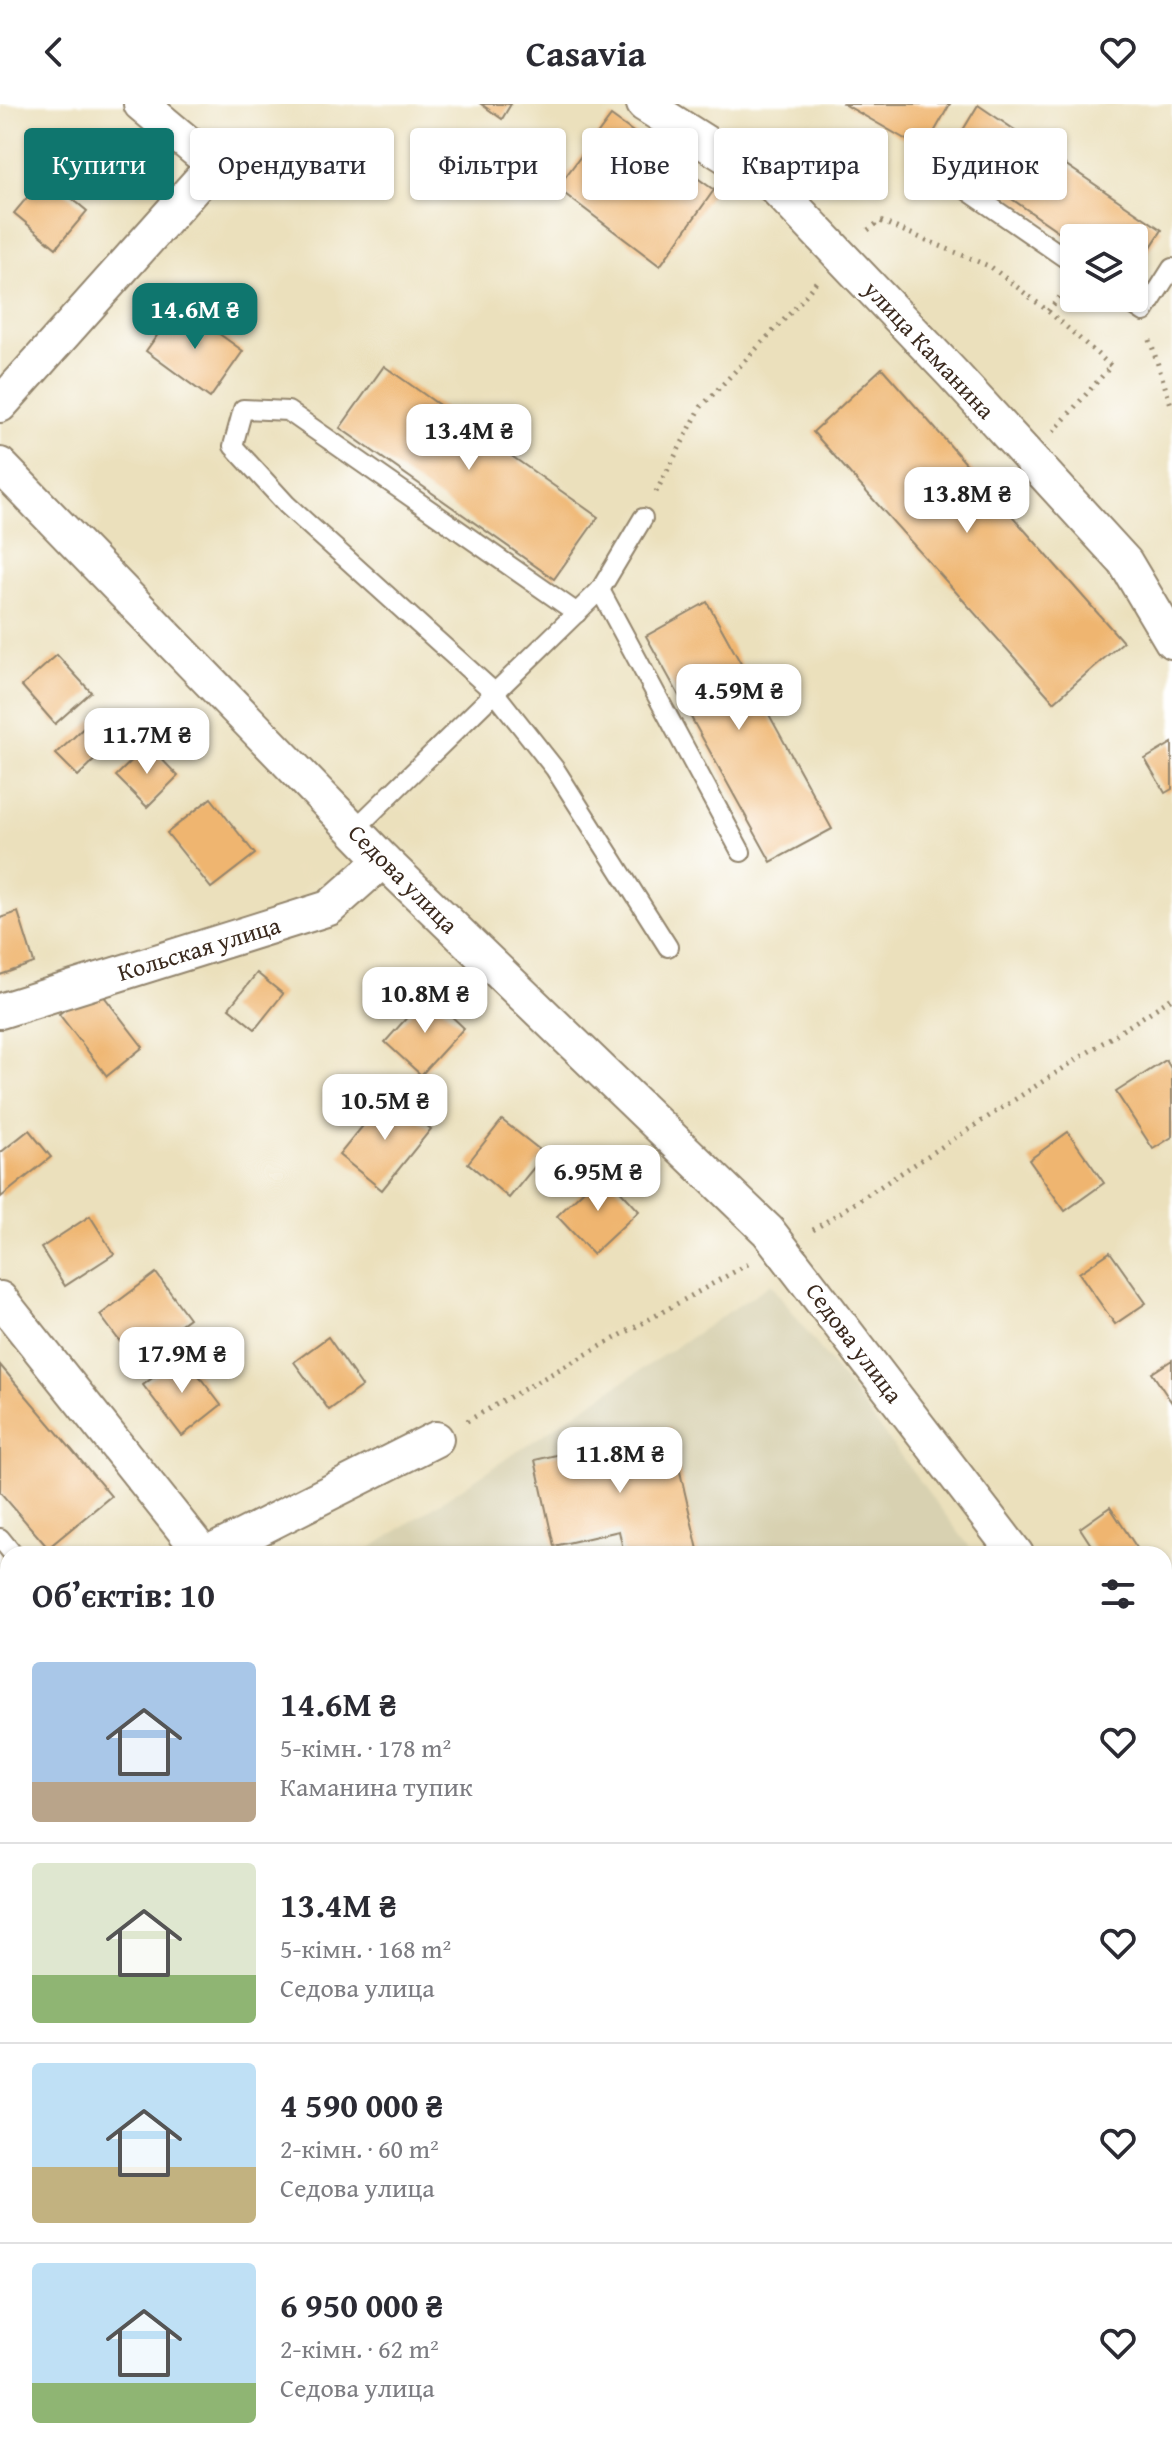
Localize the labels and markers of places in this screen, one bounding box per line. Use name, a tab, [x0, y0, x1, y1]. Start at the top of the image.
pin: 14.6M ₴	[121, 283, 269, 351]
pin: 13.4M ₴	[395, 404, 543, 472]
pin: 13.8M ₴	[893, 467, 1041, 535]
pin: 4.59M ₴	[665, 664, 813, 732]
pin: 11.7M ₴	[73, 708, 221, 776]
pin: 10.8M ₴	[351, 967, 499, 1035]
pin: 10.5M ₴	[311, 1074, 459, 1142]
pin: 6.95M ₴	[524, 1145, 672, 1213]
pin: 17.9M ₴	[108, 1327, 256, 1395]
pin: 11.8M ₴	[546, 1427, 694, 1495]

